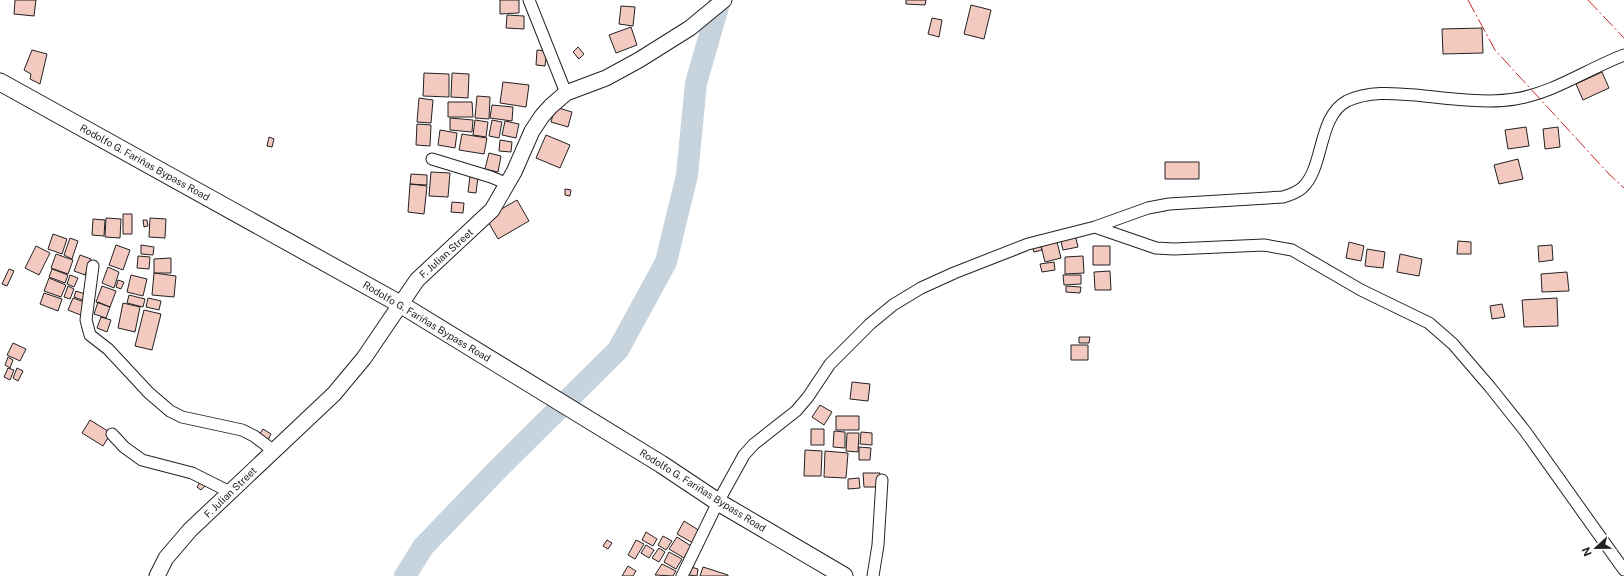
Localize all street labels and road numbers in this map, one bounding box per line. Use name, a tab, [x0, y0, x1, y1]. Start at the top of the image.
street label: Rodolfo G. Fariñas Bypass Road	[78, 121, 212, 203]
street label: F. Julian Street	[417, 226, 475, 280]
street label: Rodolfo G. Fariñas Bypass Road	[361, 278, 493, 364]
street label: Rodolfo G. Fariñas Bypass Road	[638, 446, 768, 534]
street label: F. Julian Street	[201, 464, 259, 520]

